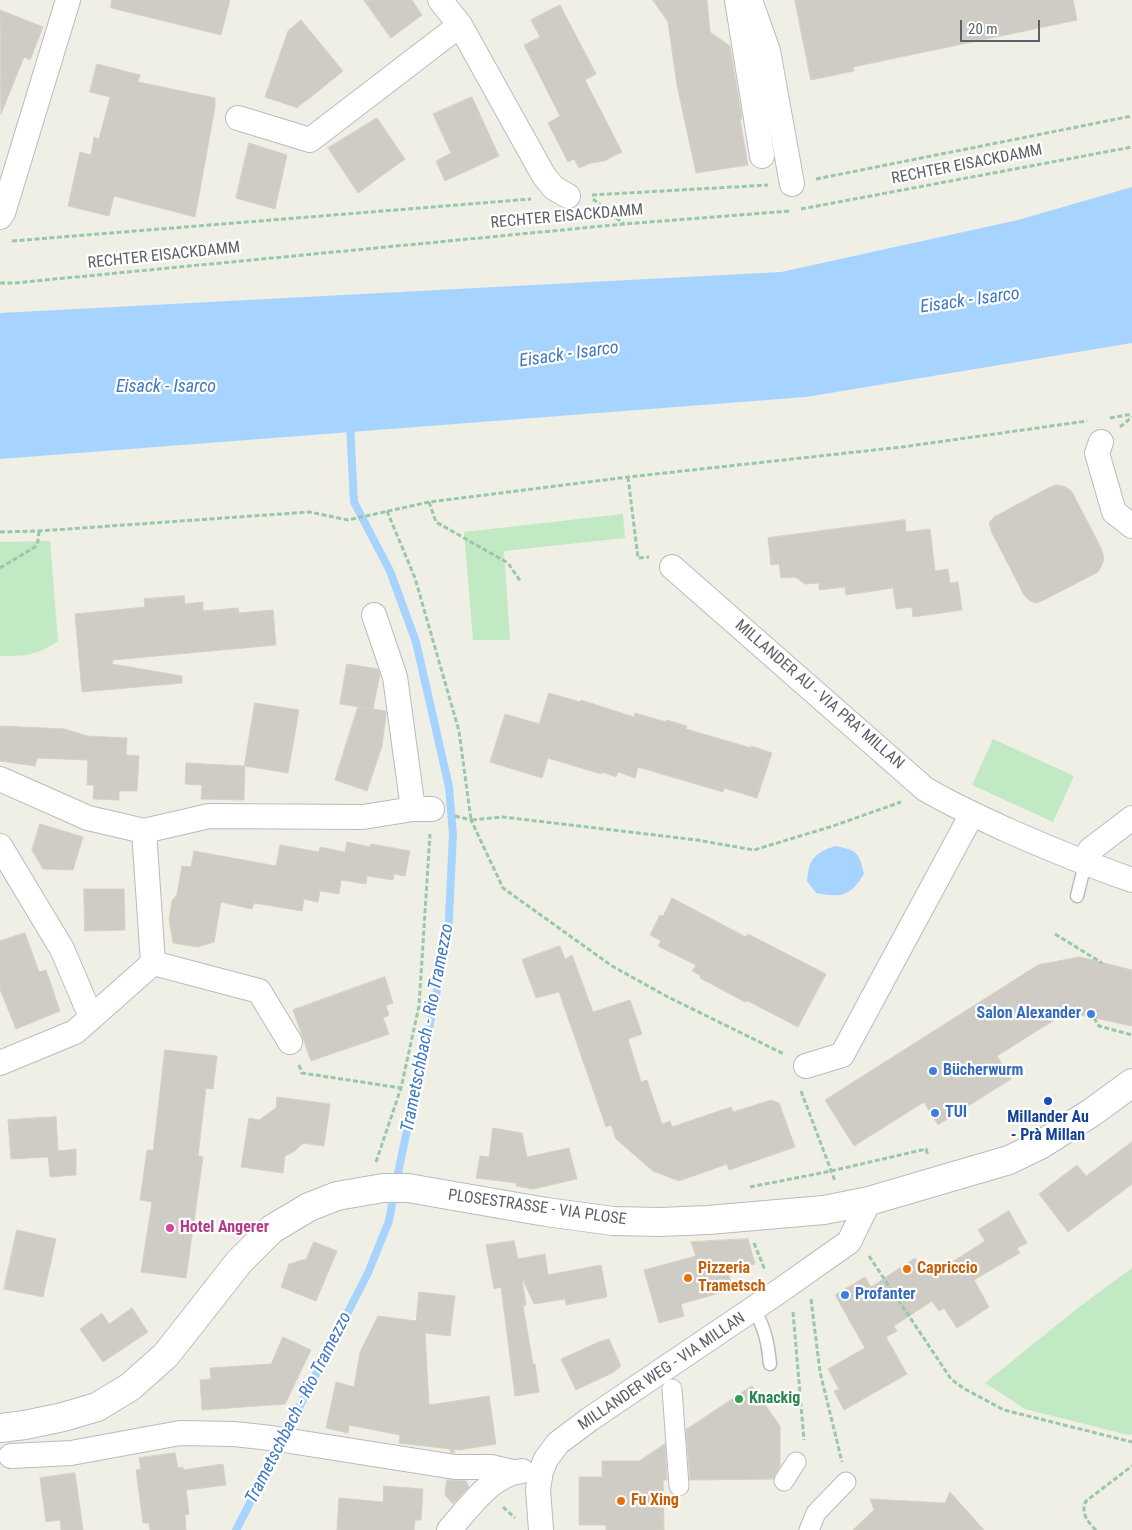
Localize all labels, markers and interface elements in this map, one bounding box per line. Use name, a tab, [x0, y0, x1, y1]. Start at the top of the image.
scale bar	[962, 10, 1042, 42]
text: 20 m	[968, 20, 998, 38]
street label: RECHTER EISACKDAMM	[890, 141, 1044, 189]
street label: RECHTER EISACKDAMM	[490, 201, 644, 233]
street label: RECHTER EISACKDAMM	[87, 238, 241, 274]
water label: Eisack - Isarco	[919, 283, 1021, 319]
water label: Eisack - Isarco	[518, 337, 620, 373]
water label: Eisack - Isarco	[116, 376, 216, 398]
street label: MILLANDER AU - VIA PRA' MILLAN	[730, 616, 908, 774]
water label: Trametschbach - Rio Tramezzo	[397, 922, 459, 1134]
place label: Salon Alexander	[976, 1004, 1081, 1024]
marker: Salon Alexander	[1085, 1008, 1097, 1020]
place label: Bücherwurm	[943, 1061, 1023, 1081]
marker: Bücherwurm	[927, 1065, 939, 1077]
marker: Millander Au - Prà Millan	[1042, 1095, 1054, 1107]
place label: TUI	[945, 1103, 967, 1123]
marker: TUI	[929, 1107, 941, 1119]
place label: Millander Au - Prà Millan	[1007, 1108, 1089, 1146]
street label: PLOSESTRASSE - VIA PLOSE	[447, 1186, 627, 1230]
place label: Hotel Angerer	[180, 1218, 269, 1238]
marker: Hotel Angerer	[164, 1222, 176, 1234]
place label: Pizzeria Trametsch	[698, 1259, 766, 1297]
place label: Capriccio	[917, 1259, 978, 1279]
marker: Capriccio	[901, 1263, 913, 1275]
marker: Pizzeria Trametsch	[682, 1272, 694, 1284]
place label: Profanter	[855, 1285, 916, 1305]
marker: Profanter	[839, 1289, 851, 1301]
water label: Trametschbach - Rio Tramezzo	[241, 1309, 357, 1507]
street label: MILLANDER WEG - VIA MILLAN	[575, 1309, 749, 1435]
place label: Knackig	[749, 1389, 800, 1409]
marker: Knackig	[733, 1393, 745, 1405]
place label: Fu Xing	[631, 1491, 679, 1511]
marker: Fu Xing	[615, 1495, 627, 1507]

